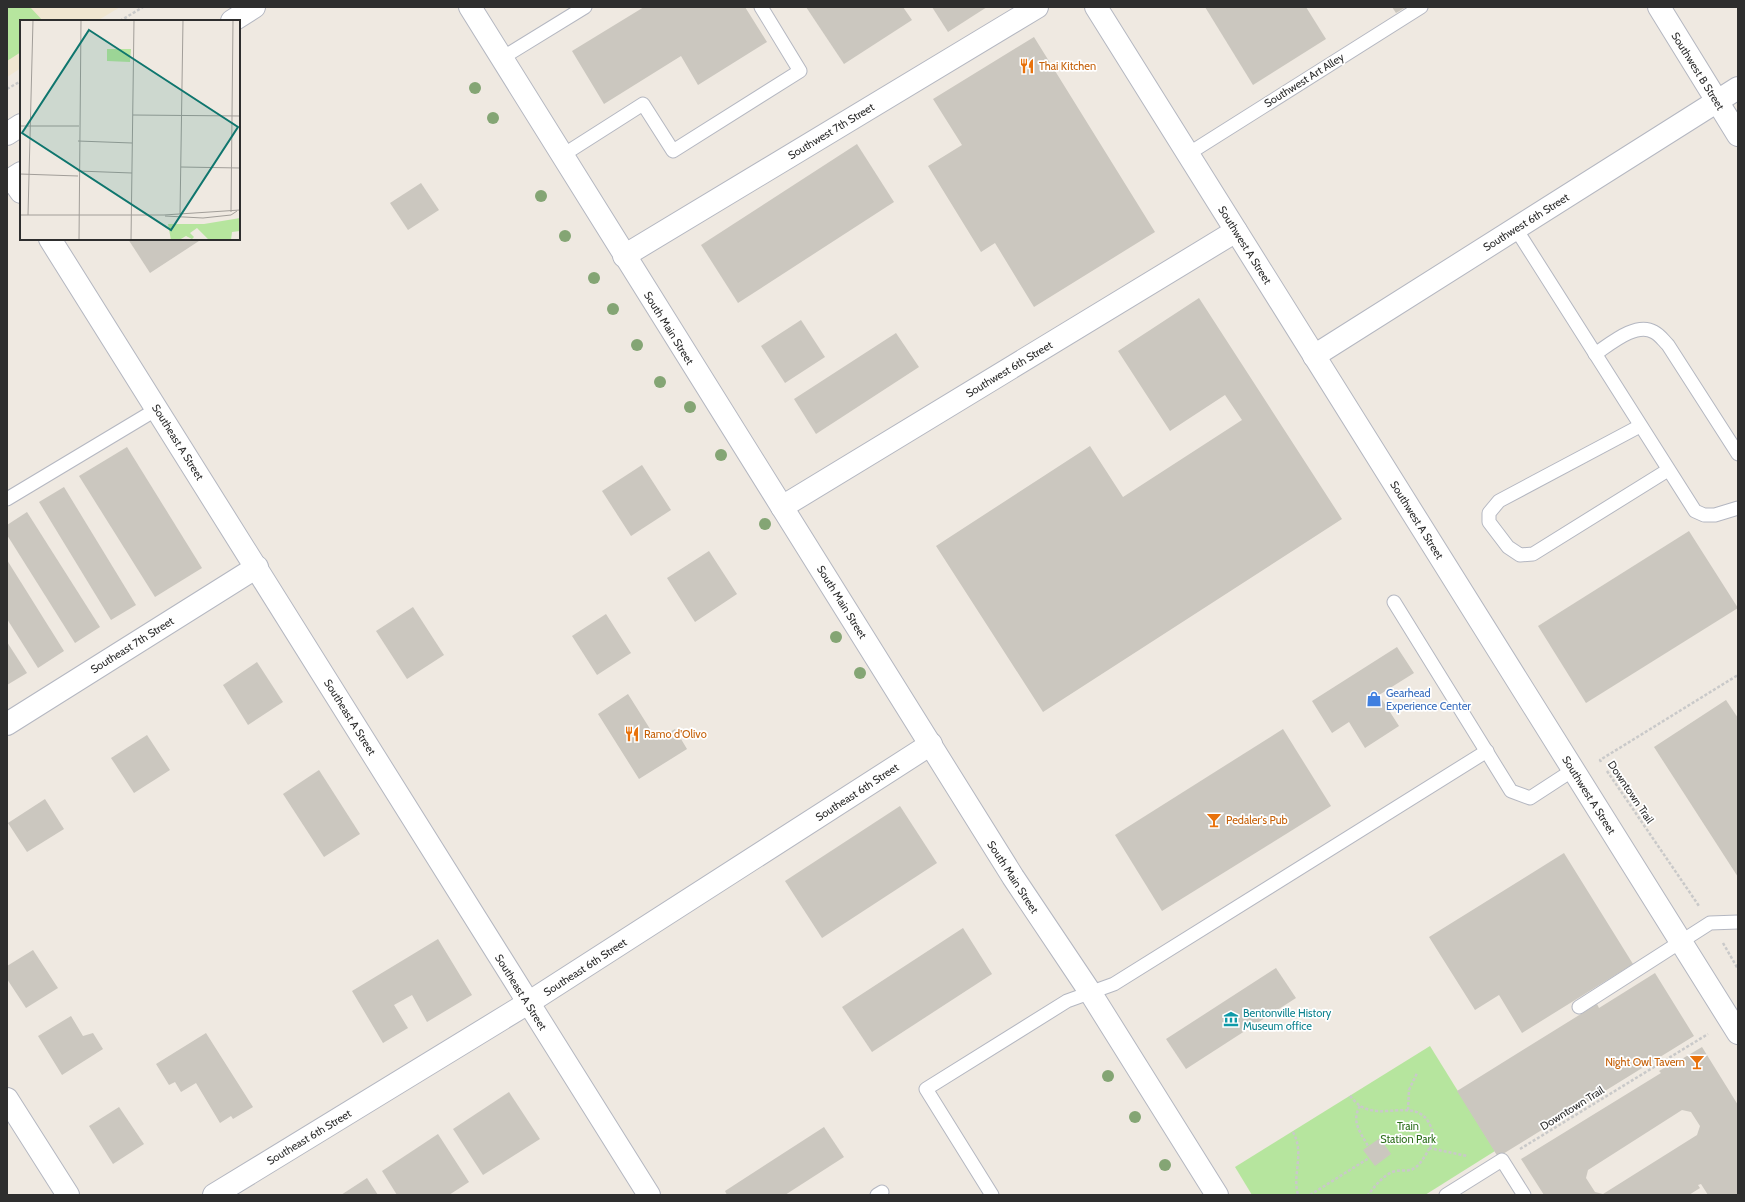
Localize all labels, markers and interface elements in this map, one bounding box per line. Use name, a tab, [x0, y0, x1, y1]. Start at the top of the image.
inset map	[20, 20, 240, 240]
street label: Southwest B Street	[1668, 29, 1728, 113]
street label: Southwest Art Alley	[1261, 50, 1347, 110]
restaurant icon: Thai Kitchen	[1018, 57, 1036, 75]
place label: Thai Kitchen	[1039, 59, 1096, 73]
street label: Southwest 7th Street	[785, 100, 877, 162]
street label: Southwest 6th Street	[1480, 190, 1572, 254]
street label: Southwest A Street	[1215, 203, 1275, 287]
street label: South Main Street	[641, 289, 697, 367]
street label: Southwest 6th Street	[963, 337, 1055, 400]
street label: Southeast A Street	[149, 401, 207, 483]
street label: Southwest A Street	[1387, 478, 1447, 562]
street label: South Main Street	[814, 563, 870, 641]
street label: Southeast 7th Street	[88, 614, 176, 676]
street label: Southeast A Street	[321, 676, 379, 758]
place label: Gearhead Experience Center	[1386, 686, 1471, 713]
shop icon: Gearhead Experience Center	[1365, 690, 1383, 708]
restaurant icon: Ramo d'Olivo	[623, 725, 641, 743]
place label: Ramo d'Olivo	[644, 727, 707, 741]
street label: Southwest A Street	[1559, 753, 1619, 837]
street label: Downtown Trail	[1605, 758, 1657, 826]
street label: Southeast 6th Street	[813, 760, 901, 824]
bar icon: Pedaler's Pub	[1205, 811, 1223, 829]
place label: Pedaler's Pub	[1226, 813, 1288, 827]
street label: South Main Street	[984, 838, 1042, 916]
street label: Southeast 6th Street	[541, 935, 629, 999]
street label: Southeast A Street	[492, 951, 550, 1033]
place label: Bentonville History Museum office	[1243, 1006, 1332, 1033]
museum icon: Bentonville History Museum office	[1222, 1010, 1240, 1028]
bar icon: Night Owl Tavern	[1688, 1053, 1706, 1071]
place label: Night Owl Tavern	[1605, 1055, 1685, 1069]
street label: Downtown Trail	[1537, 1083, 1607, 1133]
street label: Southeast 6th Street	[264, 1106, 354, 1168]
park label: Train Station Park	[1380, 1119, 1436, 1146]

